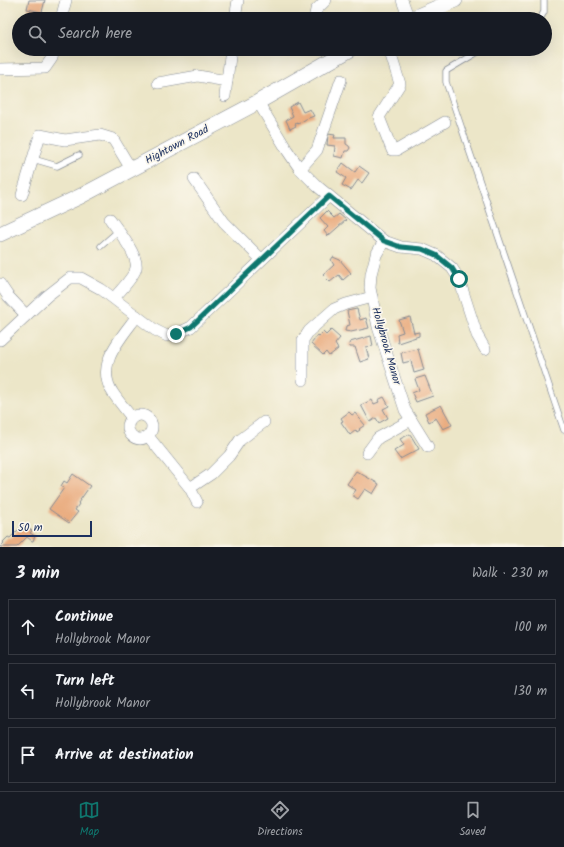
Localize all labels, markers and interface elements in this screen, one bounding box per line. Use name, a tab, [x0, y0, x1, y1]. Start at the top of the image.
search box	[12, 12, 552, 56]
text: Search here	[58, 22, 132, 46]
icon: search	[26, 23, 48, 45]
street label: Hightown Road	[142, 120, 213, 169]
route start	[450, 270, 468, 288]
street label: Hollybrook Manor	[366, 305, 406, 388]
route end	[167, 325, 185, 343]
scale bar	[12, 519, 92, 538]
text: 50 m	[18, 519, 43, 537]
text: 3 min	[16, 560, 60, 587]
text: Walk · 230 m	[472, 563, 548, 584]
text: Continue	[55, 605, 113, 629]
icon: ahead	[17, 616, 39, 638]
text: 100 m	[514, 617, 547, 638]
text: Hollybrook Manor	[55, 629, 150, 650]
text: Turn left	[55, 669, 115, 693]
icon: left	[17, 680, 39, 702]
text: 130 m	[513, 681, 547, 702]
text: Hollybrook Manor	[55, 693, 150, 714]
text: Arrive at destination	[55, 743, 194, 767]
icon: arrive	[17, 744, 39, 766]
tab: Map	[78, 799, 100, 841]
tab: Directions	[257, 799, 303, 841]
tab: Saved	[460, 799, 486, 841]

